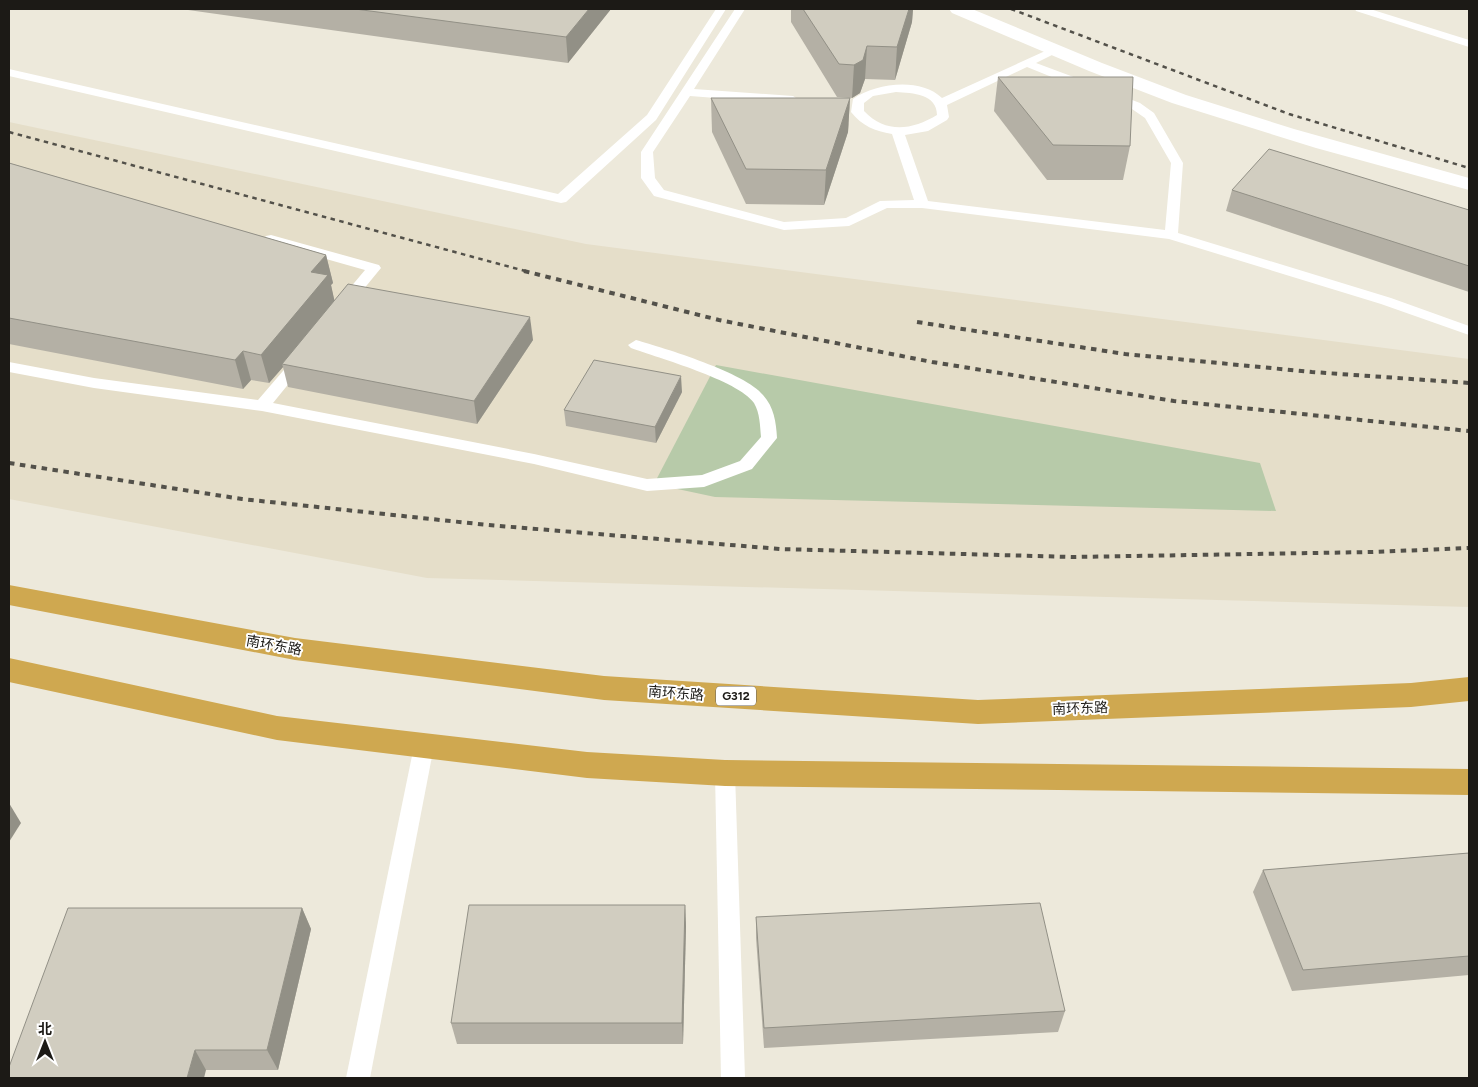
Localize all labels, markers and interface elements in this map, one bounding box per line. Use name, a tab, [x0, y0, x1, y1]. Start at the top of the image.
street label: 南环东路	[245, 632, 303, 659]
street label: 南环东路	[647, 683, 704, 704]
road number: G312	[716, 686, 756, 706]
street label: 南环东路	[1052, 699, 1108, 718]
north arrow	[20, 1017, 70, 1067]
text: 北	[38, 1021, 52, 1038]

